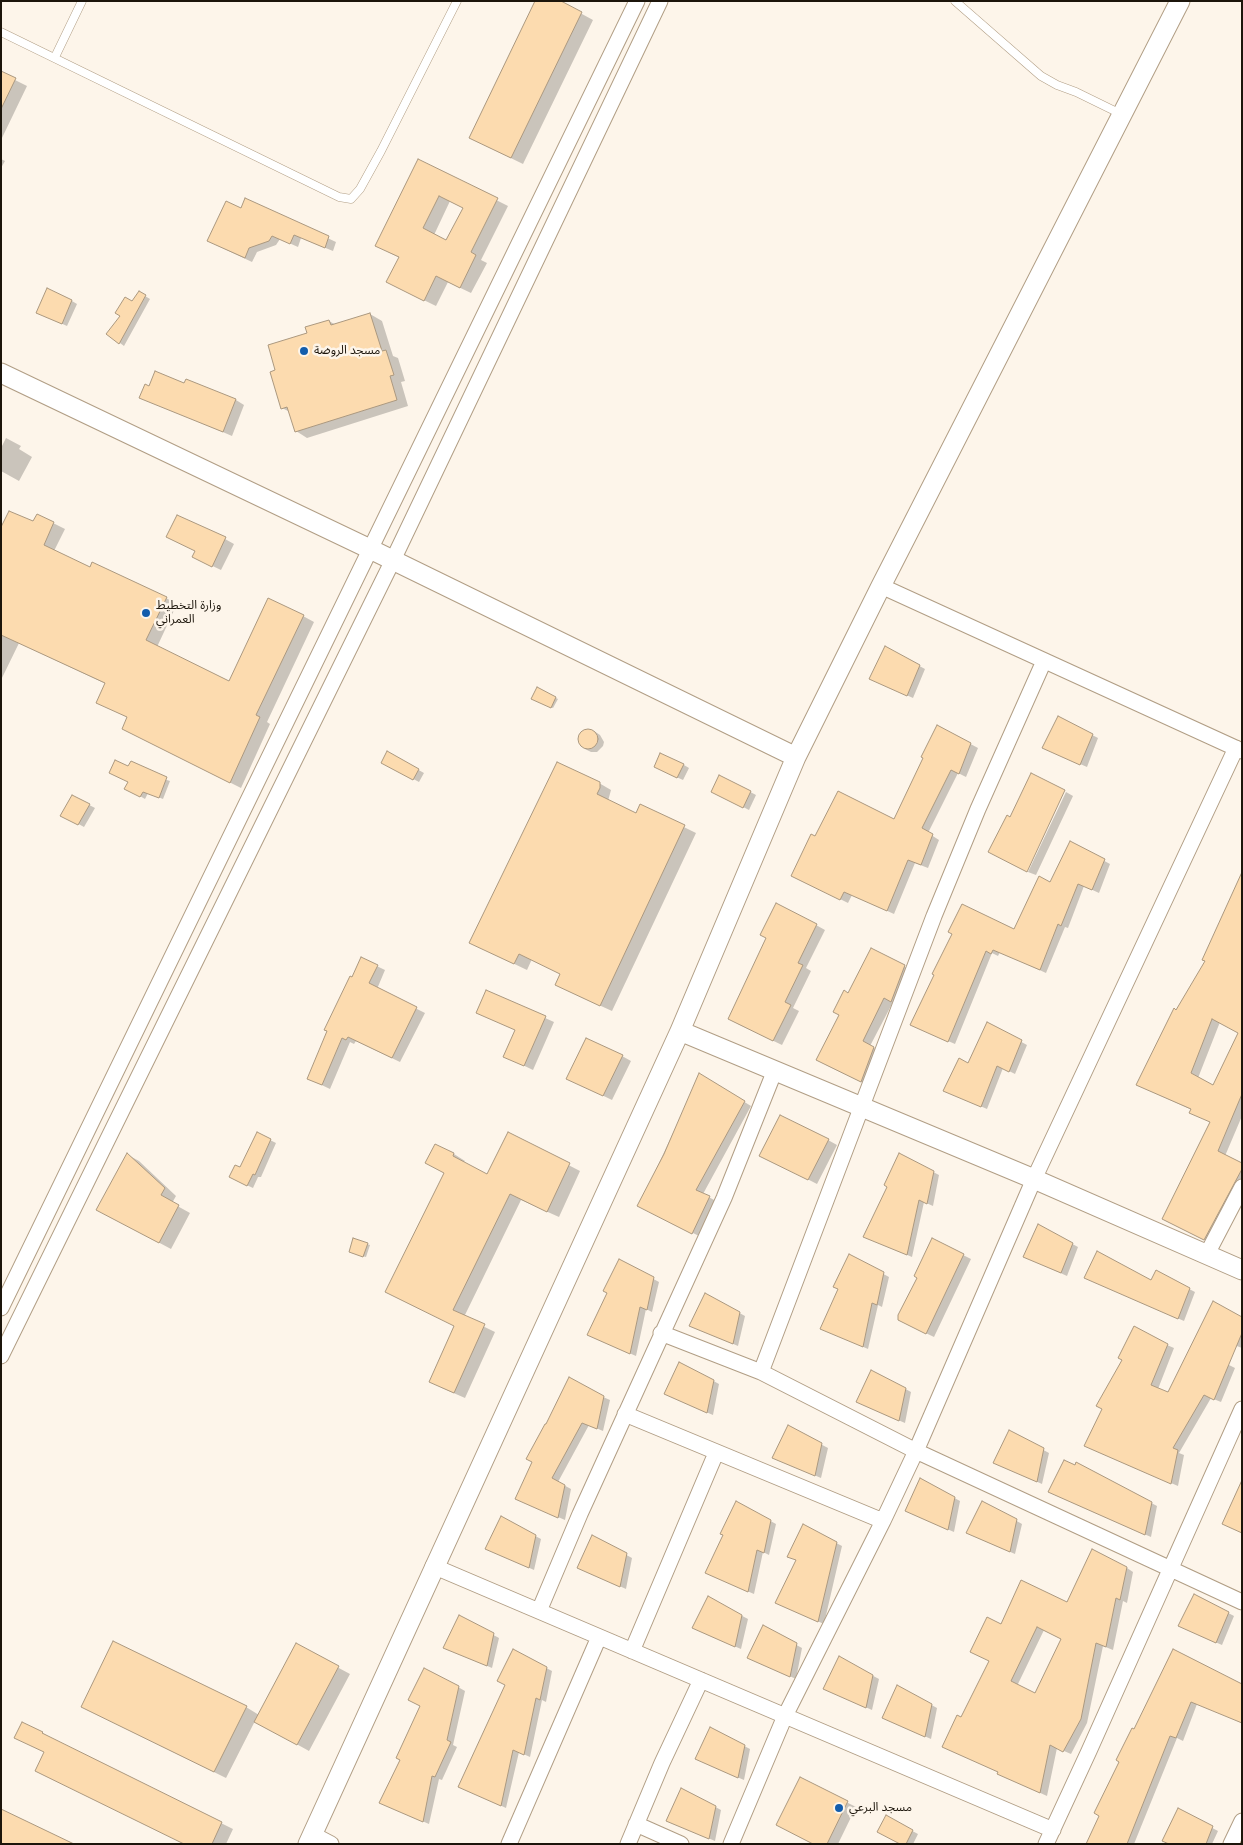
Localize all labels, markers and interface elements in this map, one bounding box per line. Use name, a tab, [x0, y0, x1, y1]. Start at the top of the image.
place label: مسجد الروضة	[314, 344, 380, 358]
marker: مسجد الروضة	[298, 345, 310, 357]
place label: وزارة التخطيط العمراني	[156, 599, 221, 627]
marker: وزارة التخطيط العمراني	[140, 607, 152, 619]
place label: مسجد البرعي	[849, 1801, 912, 1815]
marker: مسجد البرعي	[833, 1802, 845, 1814]

